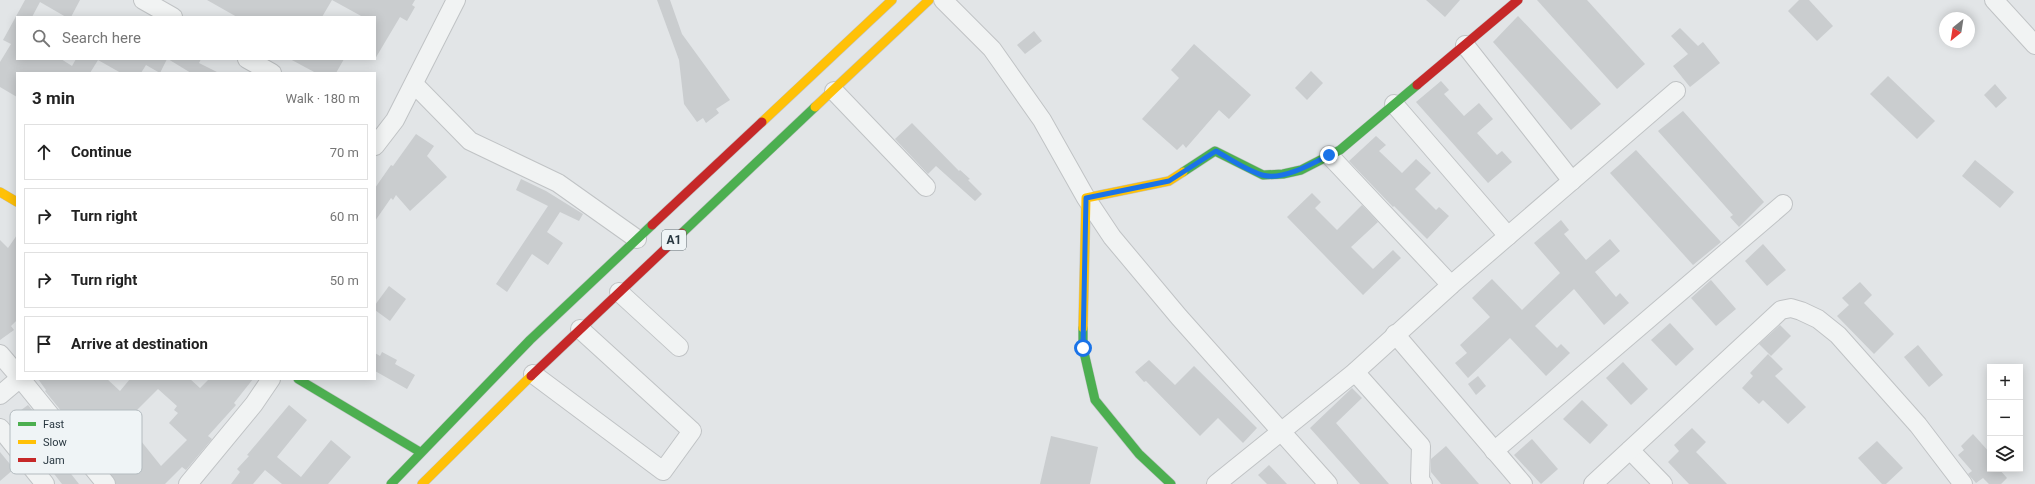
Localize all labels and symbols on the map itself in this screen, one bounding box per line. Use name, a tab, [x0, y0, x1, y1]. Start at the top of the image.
north arrow	[1939, 12, 1975, 48]
route end	[1320, 146, 1338, 164]
road number: A1	[662, 230, 686, 250]
route start	[1074, 339, 1092, 357]
legend	[10, 410, 142, 474]
text: Fast	[43, 418, 65, 431]
text: Slow	[43, 436, 67, 449]
text: Jam	[43, 454, 65, 467]

